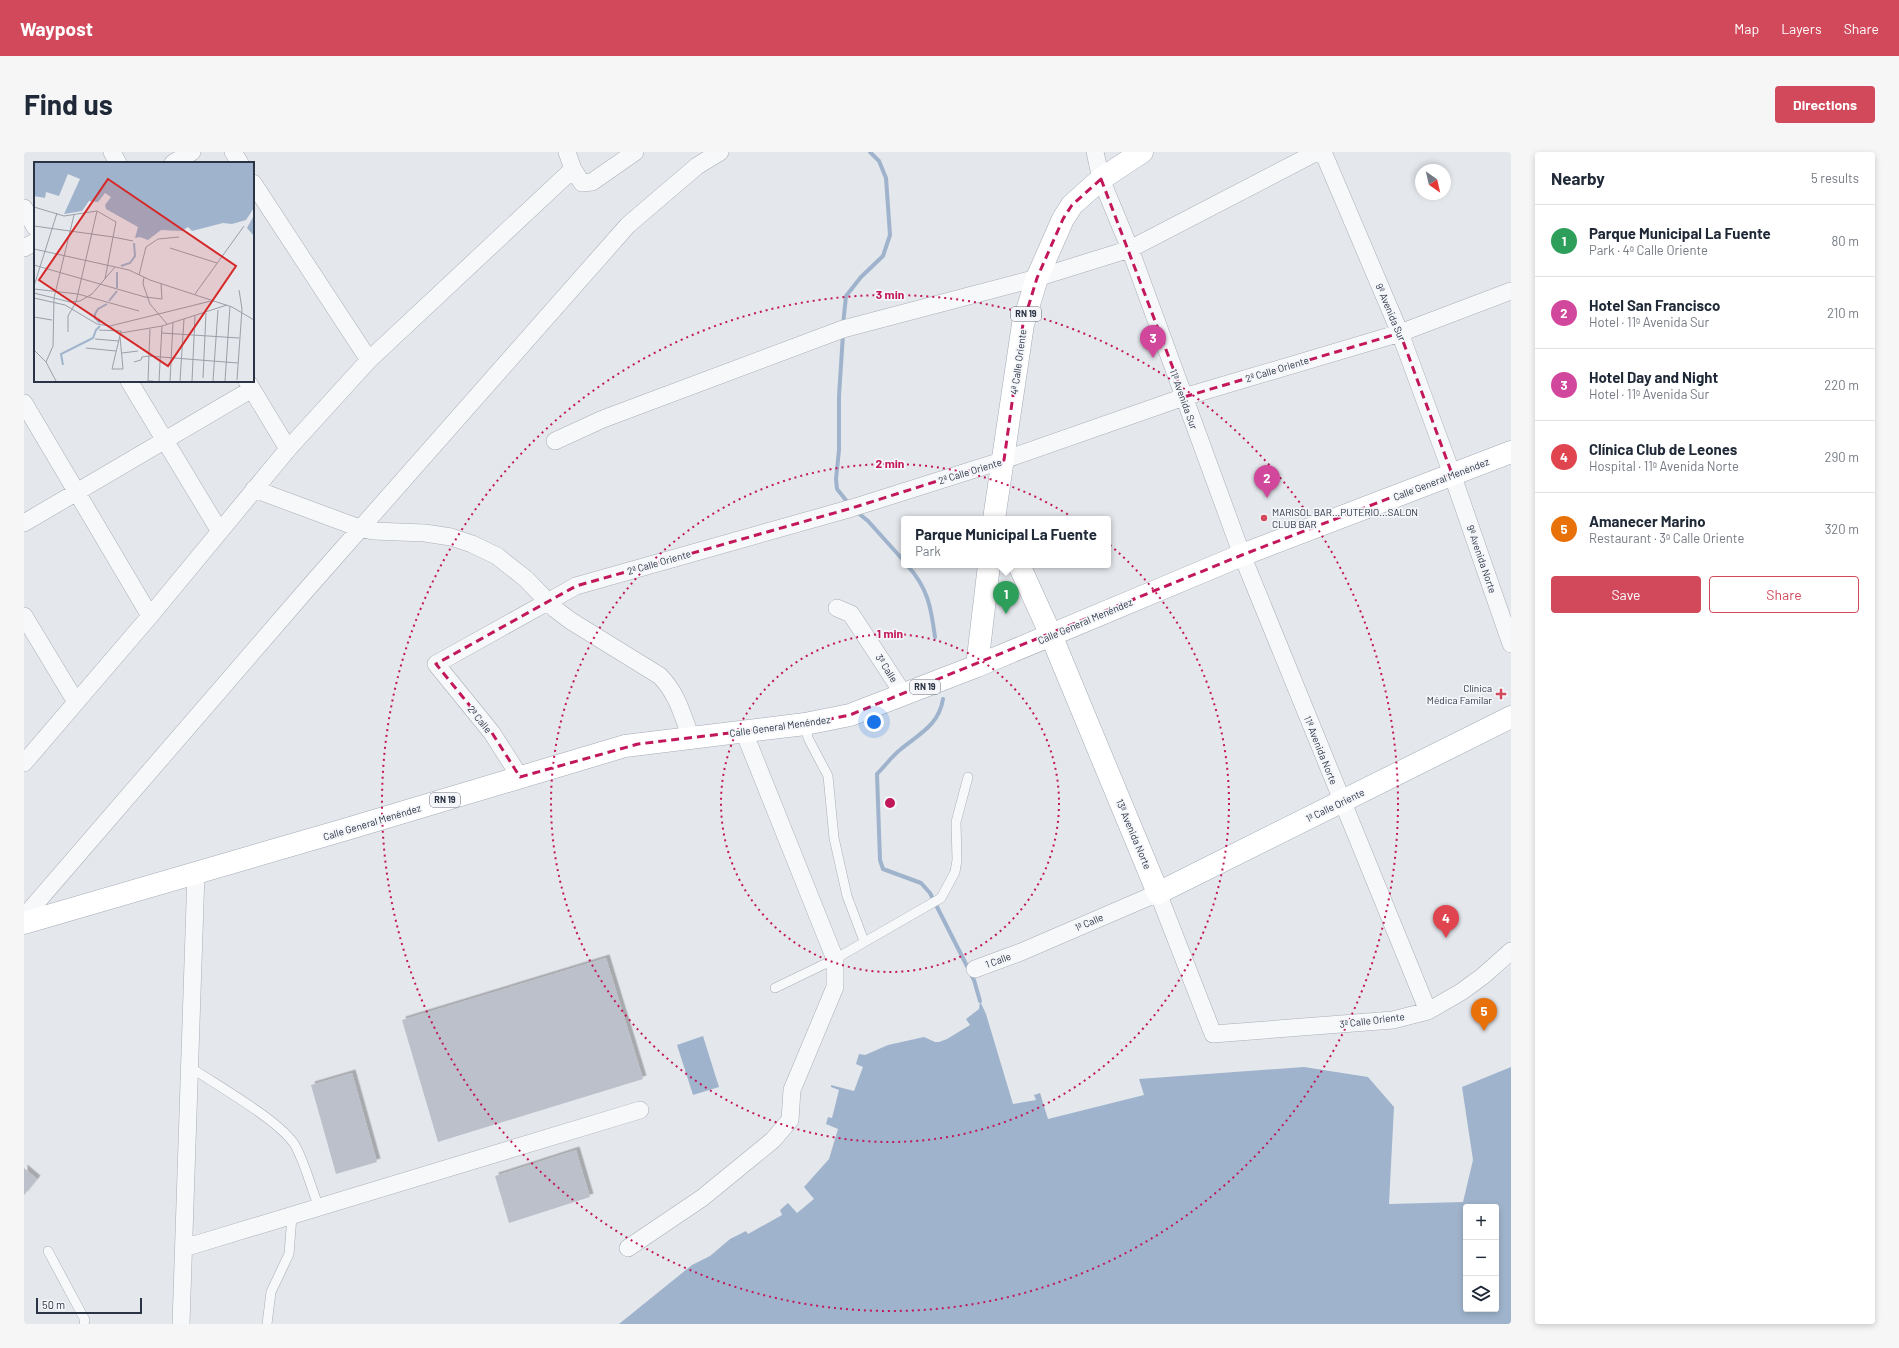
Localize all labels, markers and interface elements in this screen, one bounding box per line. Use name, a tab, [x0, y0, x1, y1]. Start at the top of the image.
text: Waypost	[20, 17, 93, 40]
text: Map	[1734, 20, 1759, 37]
text: Layers	[1781, 20, 1822, 37]
text: Share	[1844, 20, 1879, 37]
button: Directions	[1775, 86, 1875, 123]
text: Find us	[24, 87, 113, 121]
inset map	[34, 162, 254, 382]
north arrow	[1415, 164, 1451, 200]
text: Nearby	[1551, 168, 1605, 188]
text: 5 results	[1811, 170, 1859, 186]
text: Parque Municipal La Fuente	[1589, 224, 1771, 242]
text: 1	[1562, 233, 1566, 249]
text: 80 m	[1832, 233, 1859, 249]
text: Park · 4ª Calle Oriente	[1589, 242, 1708, 258]
street label: 9ª Avenida Sur	[1373, 281, 1409, 343]
text: 3 min	[876, 287, 904, 301]
text: Hotel San Francisco	[1589, 296, 1720, 314]
text: 2	[1560, 305, 1568, 321]
text: 210 m	[1827, 305, 1859, 321]
road number: RN 19	[1011, 307, 1041, 321]
text: Hotel · 11ª Avenida Sur	[1589, 314, 1709, 330]
pin: 3	[1140, 325, 1166, 358]
street label: 4ª Calle Oriente	[1007, 329, 1029, 395]
street label: 2ª Calle Oriente	[1244, 354, 1310, 384]
street label: 11ª Avenida Sur	[1168, 367, 1201, 431]
text: Hotel Day and Night	[1589, 368, 1718, 386]
text: 3	[1560, 377, 1568, 393]
text: 220 m	[1824, 377, 1859, 393]
text: Hotel · 11ª Avenida Sur	[1589, 386, 1709, 402]
text: Clínica Club de Leones	[1589, 440, 1737, 458]
text: 4	[1560, 449, 1568, 465]
text: 290 m	[1825, 449, 1859, 465]
street label: Calle General Menéndez	[1391, 455, 1491, 503]
text: 2 min	[876, 456, 904, 470]
street label: 2ª Calle Oriente	[937, 456, 1003, 486]
text: Hospital · 11ª Avenida Norte	[1589, 458, 1739, 474]
pin: 2	[1254, 465, 1280, 498]
place label: MARISOL BAR...PUTERIO...SALON CLUB BAR	[1272, 506, 1418, 530]
text: Amanecer Marino	[1589, 512, 1706, 530]
marker: MARISOL BAR...PUTERIO...SALON CLUB BAR	[1259, 513, 1269, 523]
popup	[901, 516, 1111, 568]
text: 5	[1560, 521, 1568, 537]
text: 320 m	[1825, 521, 1859, 537]
street label: 9ª Avenida Norte	[1465, 523, 1499, 595]
text: Parque Municipal La Fuente	[915, 525, 1097, 543]
text: Restaurant · 3ª Calle Oriente	[1589, 530, 1744, 546]
text: Park	[915, 543, 941, 559]
street label: 2ª Calle Oriente	[626, 547, 692, 577]
button: Save	[1551, 576, 1701, 613]
button: Share	[1709, 576, 1859, 613]
pin: 1	[993, 581, 1019, 614]
street label: Calle General Menéndez	[1036, 595, 1135, 646]
text: 1 min	[877, 626, 903, 640]
street label: 3ª Calle	[873, 652, 901, 684]
road number: RN 19	[910, 680, 940, 694]
place label: Clínica Médica Familar	[1427, 682, 1492, 706]
marker: Clínica Médica Familar	[1495, 688, 1507, 700]
street label: 2ª Calle	[465, 703, 495, 735]
your location	[864, 712, 884, 732]
street label: Calle General Menéndez	[729, 713, 832, 739]
street label: 11ª Avenida Norte	[1302, 714, 1340, 786]
street label: 1ª Calle Oriente	[1304, 786, 1366, 824]
road number: RN 19	[430, 793, 460, 807]
centre of rings	[883, 796, 897, 810]
street label: 13ª Avenida Norte	[1114, 797, 1154, 871]
street label: Calle General Menéndez	[322, 801, 423, 843]
pin: 4	[1433, 905, 1459, 938]
street label: 1ª Calle	[1073, 911, 1105, 933]
street label: 1 Calle	[983, 950, 1013, 970]
pin: 5	[1471, 998, 1497, 1031]
street label: 3ª Calle Oriente	[1339, 1010, 1405, 1030]
map controls	[1463, 1204, 1499, 1312]
button: +	[1463, 1204, 1499, 1240]
button: −	[1463, 1240, 1499, 1276]
button: layers	[1463, 1276, 1499, 1312]
scale bar	[36, 1296, 142, 1315]
text: 50 m	[42, 1298, 65, 1311]

